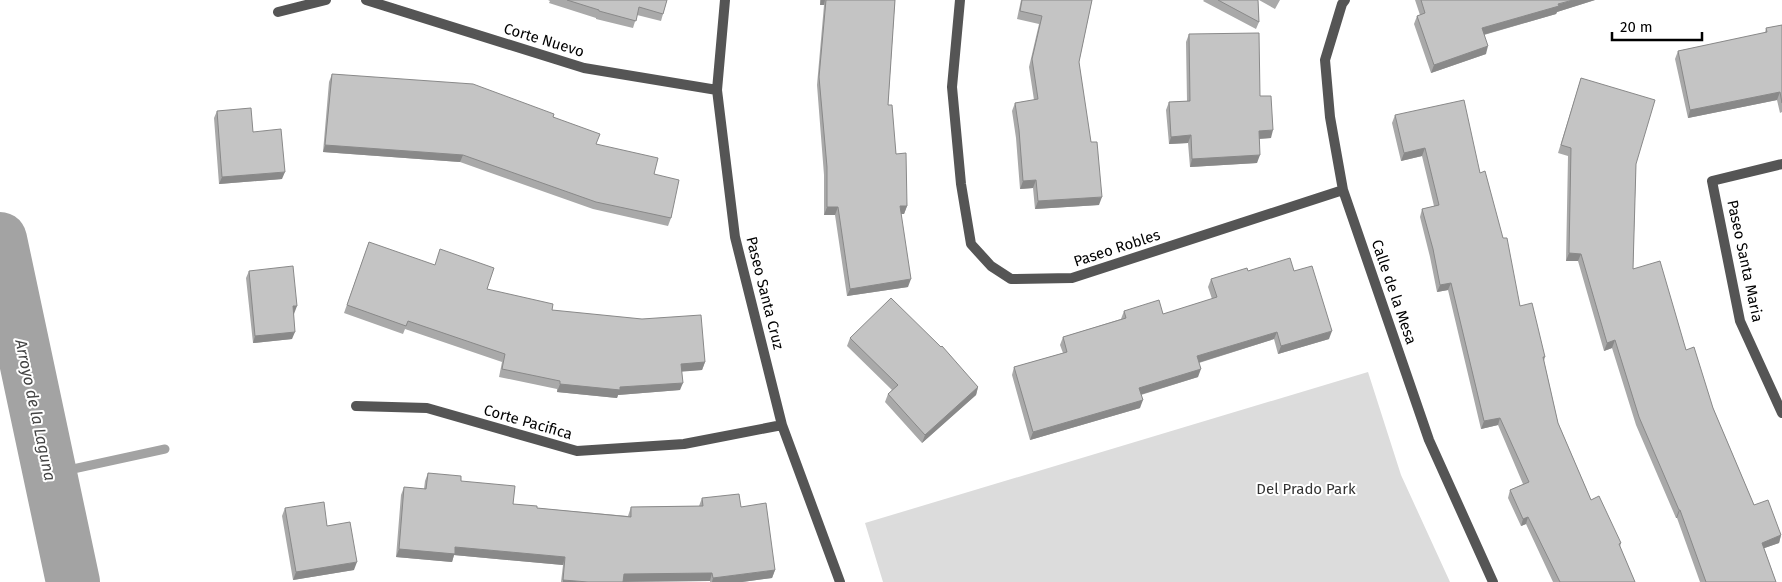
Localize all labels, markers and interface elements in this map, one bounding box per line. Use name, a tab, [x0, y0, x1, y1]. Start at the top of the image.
scale bar	[1612, 10, 1702, 42]
text: 20 m	[1620, 18, 1653, 36]
street label: Corte Nuevo	[502, 19, 586, 61]
street label: Paseo Santa Maria	[1723, 198, 1767, 324]
street label: Paseo Robles	[1071, 226, 1163, 270]
street label: Paseo Santa Cruz	[742, 235, 788, 352]
street label: Calle de la Mesa	[1368, 237, 1420, 347]
water label: Arroyo de la Laguna	[11, 337, 60, 483]
street label: Corte Pacifica	[482, 401, 574, 443]
park label: Del Prado Park	[1256, 480, 1356, 498]

